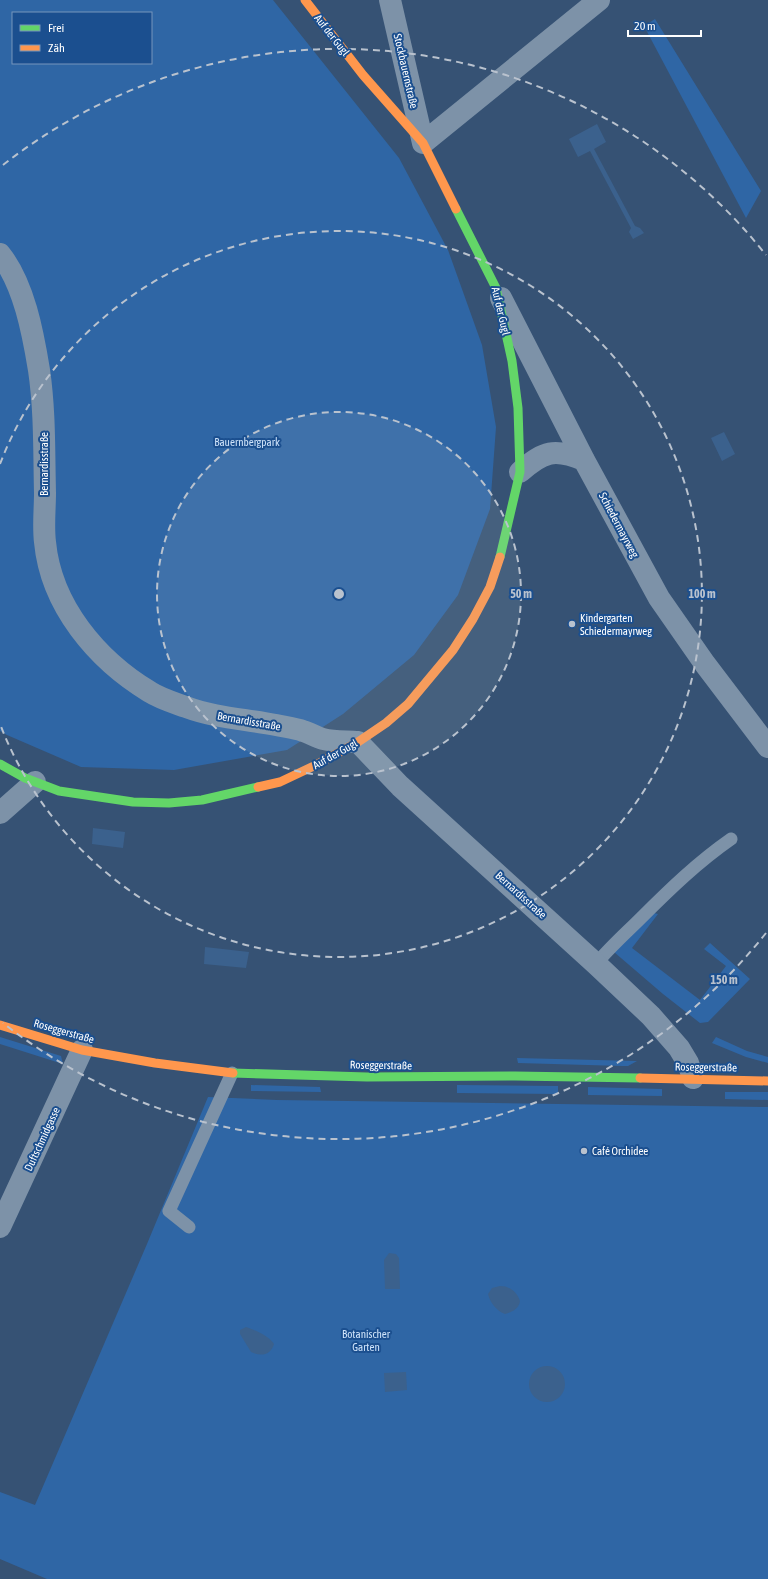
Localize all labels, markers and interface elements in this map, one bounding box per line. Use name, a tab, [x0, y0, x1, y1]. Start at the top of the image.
legend	[12, 12, 152, 64]
street label: Auf der Gugl	[312, 12, 352, 58]
scale bar	[628, 12, 701, 38]
text: 20 m	[634, 19, 656, 33]
text: Frei	[48, 21, 64, 35]
street label: Stockbauernstraße	[392, 32, 420, 110]
text: Zäh	[48, 41, 65, 55]
street label: Auf der Gugl	[490, 286, 512, 336]
street label: Bernardisstraße	[38, 432, 50, 496]
park label: Bauernbergpark	[214, 436, 280, 448]
street label: Schiedermayrweg	[597, 490, 641, 560]
centre of rings	[332, 587, 346, 601]
text: 50 m	[510, 587, 532, 601]
text: 100 m	[688, 587, 716, 601]
place label: Kindergarten Schiedermayrweg	[580, 612, 652, 637]
marker: Kindergarten Schiedermayrweg	[567, 619, 577, 629]
street label: Bernardisstraße	[216, 710, 282, 732]
street label: Auf der Gugl	[311, 737, 359, 771]
street label: Bernardisstraße	[493, 869, 549, 921]
text: 150 m	[710, 973, 738, 987]
street label: Roseggerstraße	[32, 1017, 96, 1045]
street label: Roseggerstraße	[350, 1058, 412, 1072]
street label: Roseggerstraße	[675, 1060, 737, 1074]
street label: Duftschmidgasse	[22, 1105, 62, 1173]
place label: Café Orchidee	[592, 1145, 648, 1157]
marker: Café Orchidee	[579, 1146, 589, 1156]
park label: Botanischer Garten	[342, 1328, 391, 1353]

